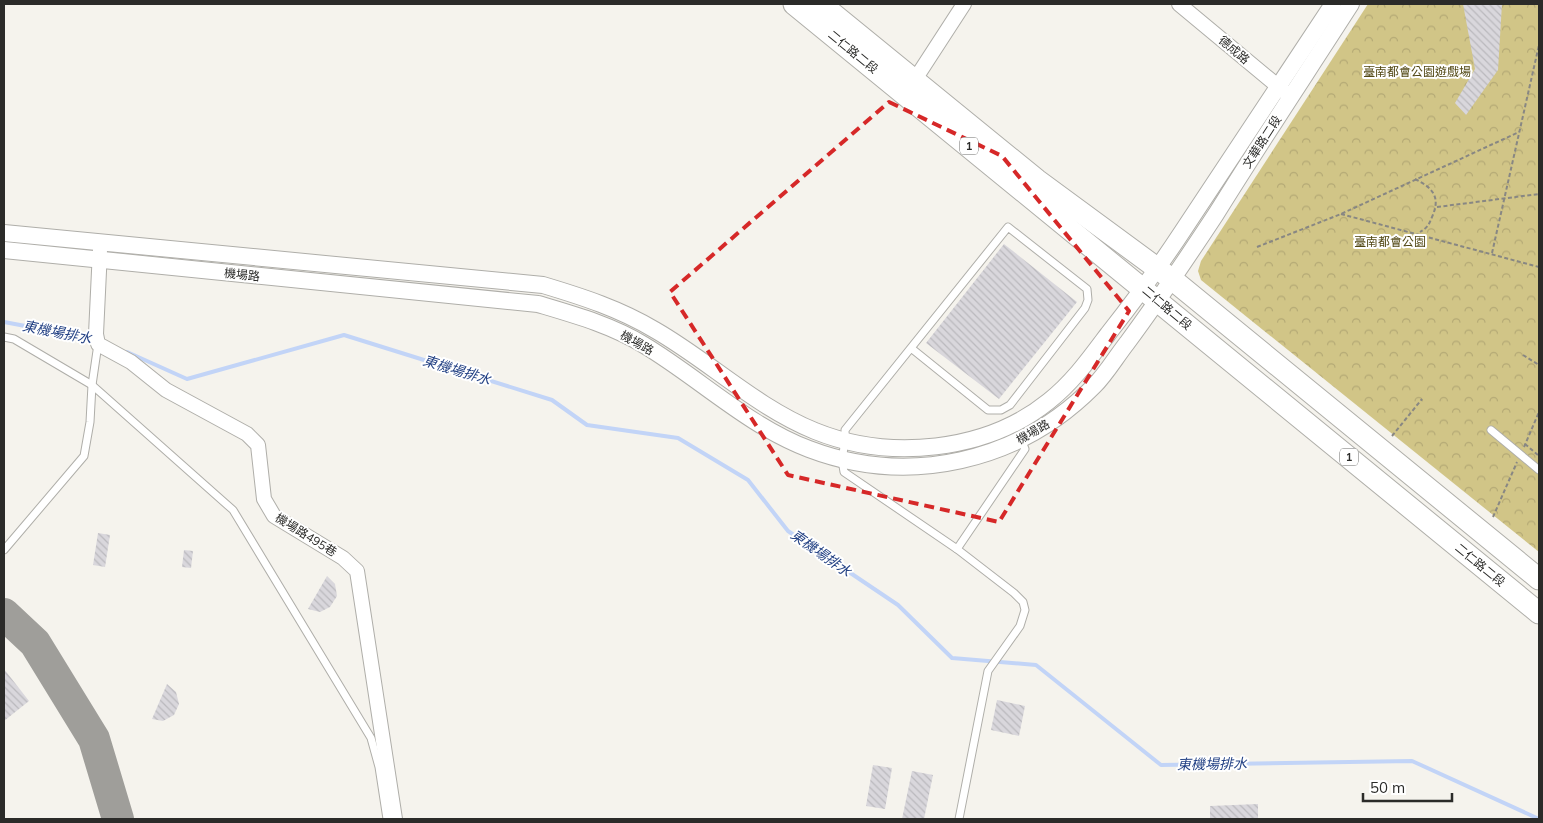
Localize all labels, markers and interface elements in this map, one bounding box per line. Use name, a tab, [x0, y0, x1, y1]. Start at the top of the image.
street label: 二仁路二段	[825, 27, 881, 76]
street label: 德成路	[1216, 32, 1253, 67]
park label: 臺南都會公園遊戲場	[1363, 64, 1471, 79]
street label: 文華路二段	[1239, 112, 1284, 171]
road number: 1	[960, 138, 978, 154]
park label: 臺南都會公園	[1354, 234, 1426, 249]
street label: 機場路	[223, 265, 261, 284]
street label: 二仁路二段	[1140, 283, 1195, 333]
water label: 東機場排水	[21, 316, 94, 348]
street label: 機場路	[618, 327, 657, 358]
water label: 東機場排水	[421, 351, 494, 389]
street label: 機場路	[1013, 416, 1052, 447]
road number: 1	[1340, 448, 1358, 466]
street label: 機場路495巷	[273, 510, 340, 559]
water label: 東機場排水	[787, 526, 856, 581]
street label: 二仁路二段	[1452, 540, 1508, 589]
water label: 東機場排水	[1177, 754, 1248, 774]
scale bar	[1363, 770, 1452, 802]
text: 50 m	[1370, 778, 1405, 797]

